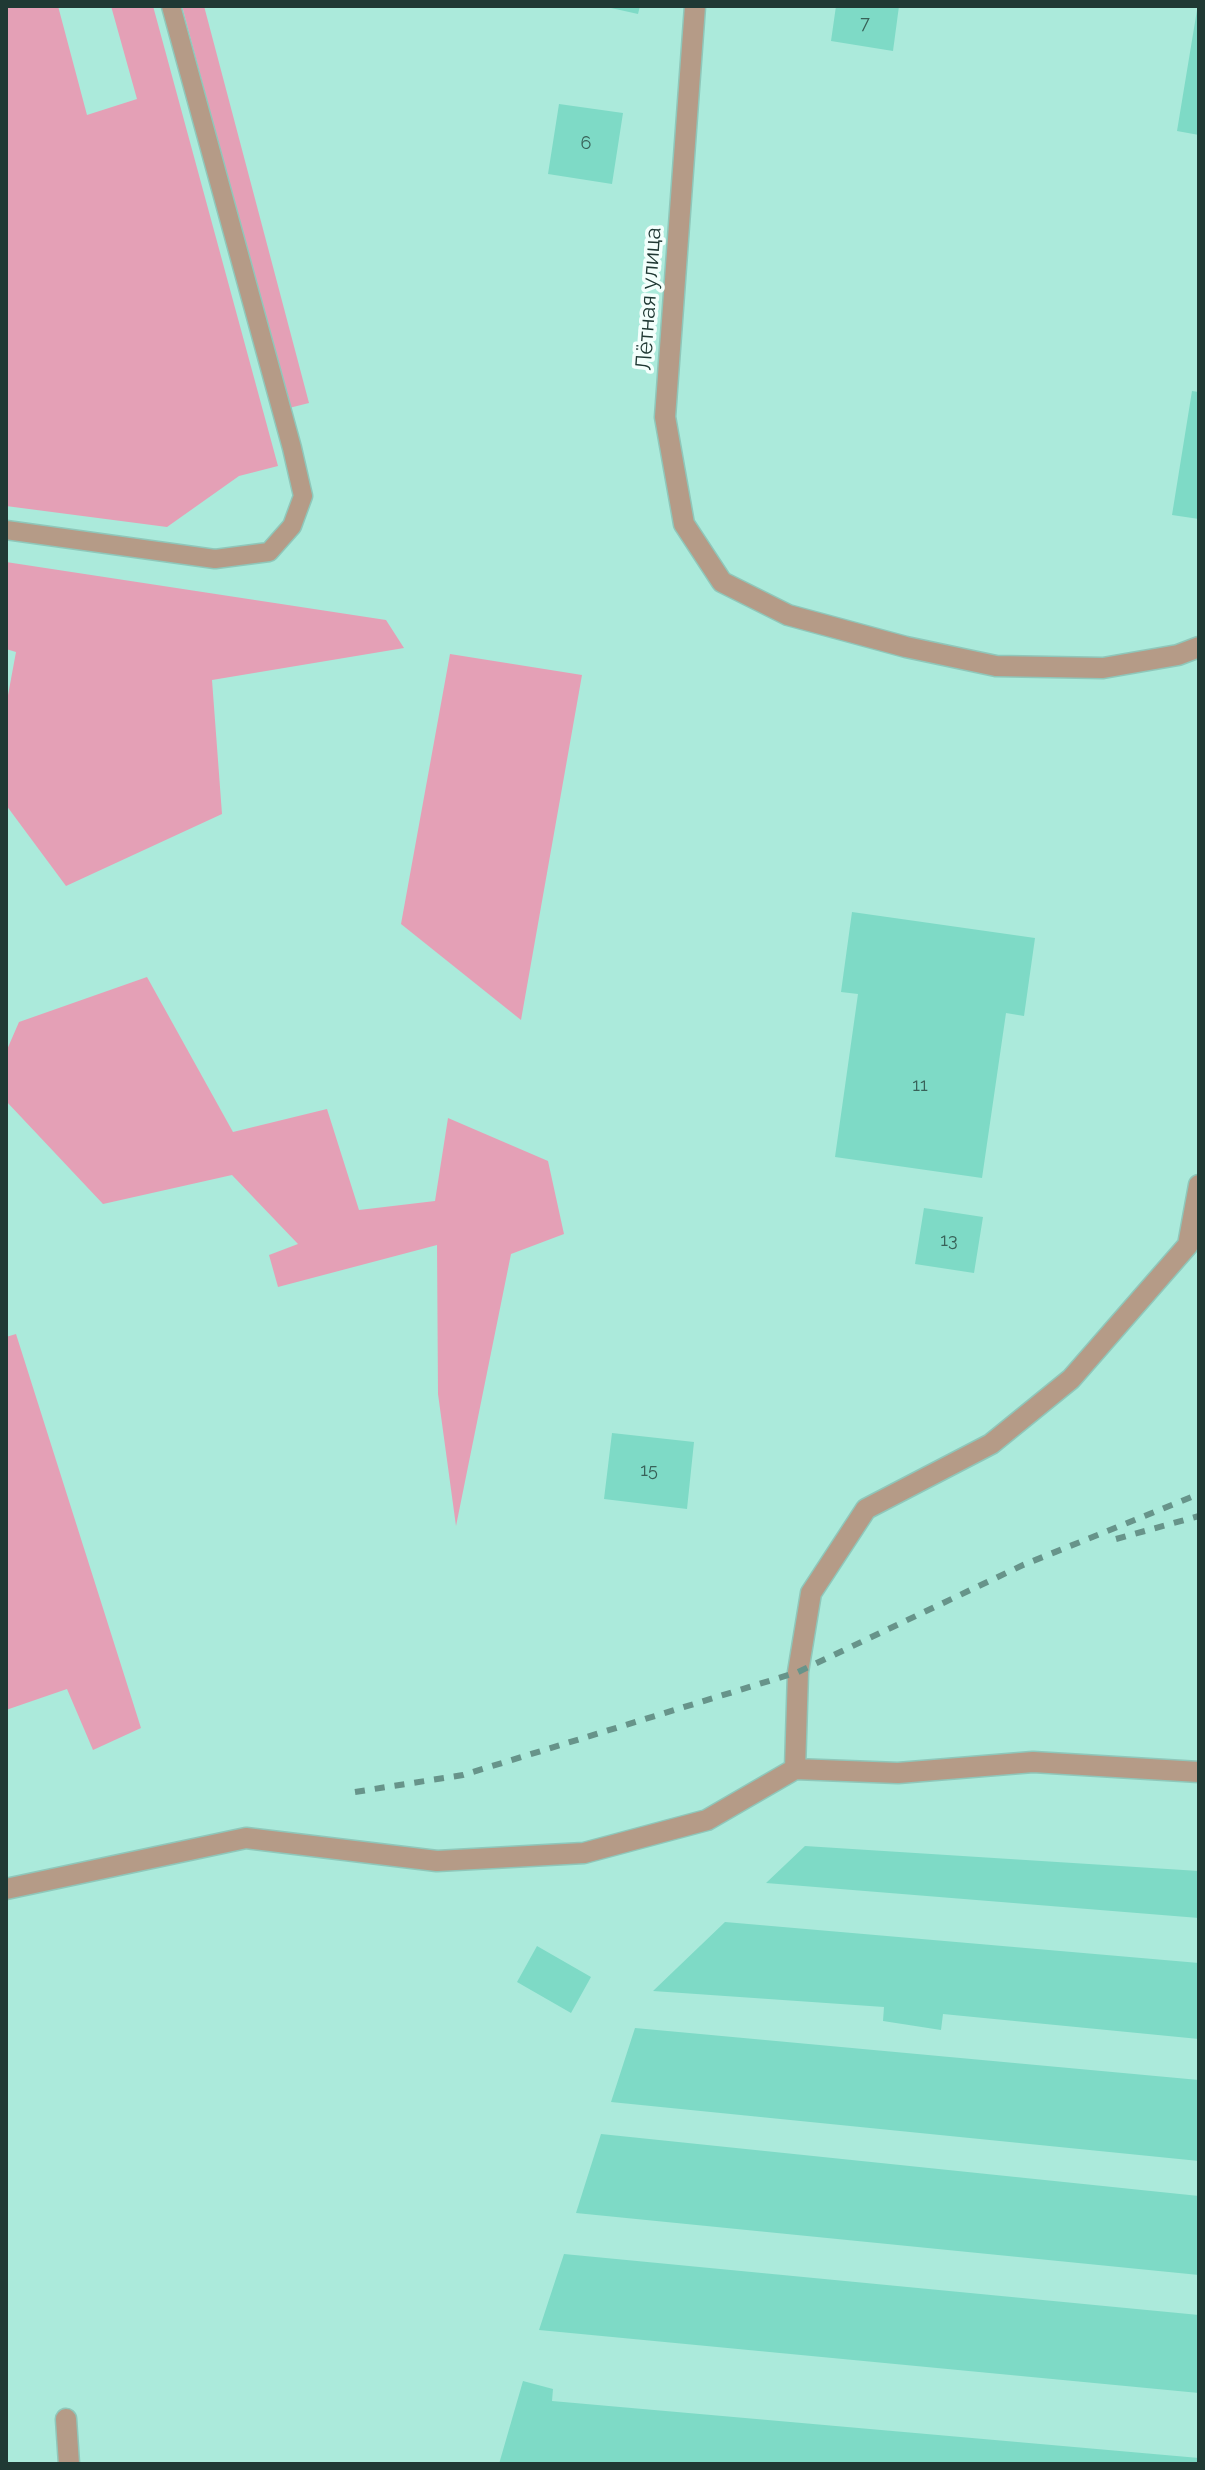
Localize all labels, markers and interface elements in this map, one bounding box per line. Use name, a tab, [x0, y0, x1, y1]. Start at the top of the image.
house number: 7	[860, 13, 870, 35]
house number: 6	[581, 133, 591, 155]
street label: Лётная улица	[631, 227, 667, 371]
house number: 11	[912, 1075, 928, 1097]
house number: 13	[940, 1230, 958, 1252]
house number: 15	[640, 1460, 658, 1482]

